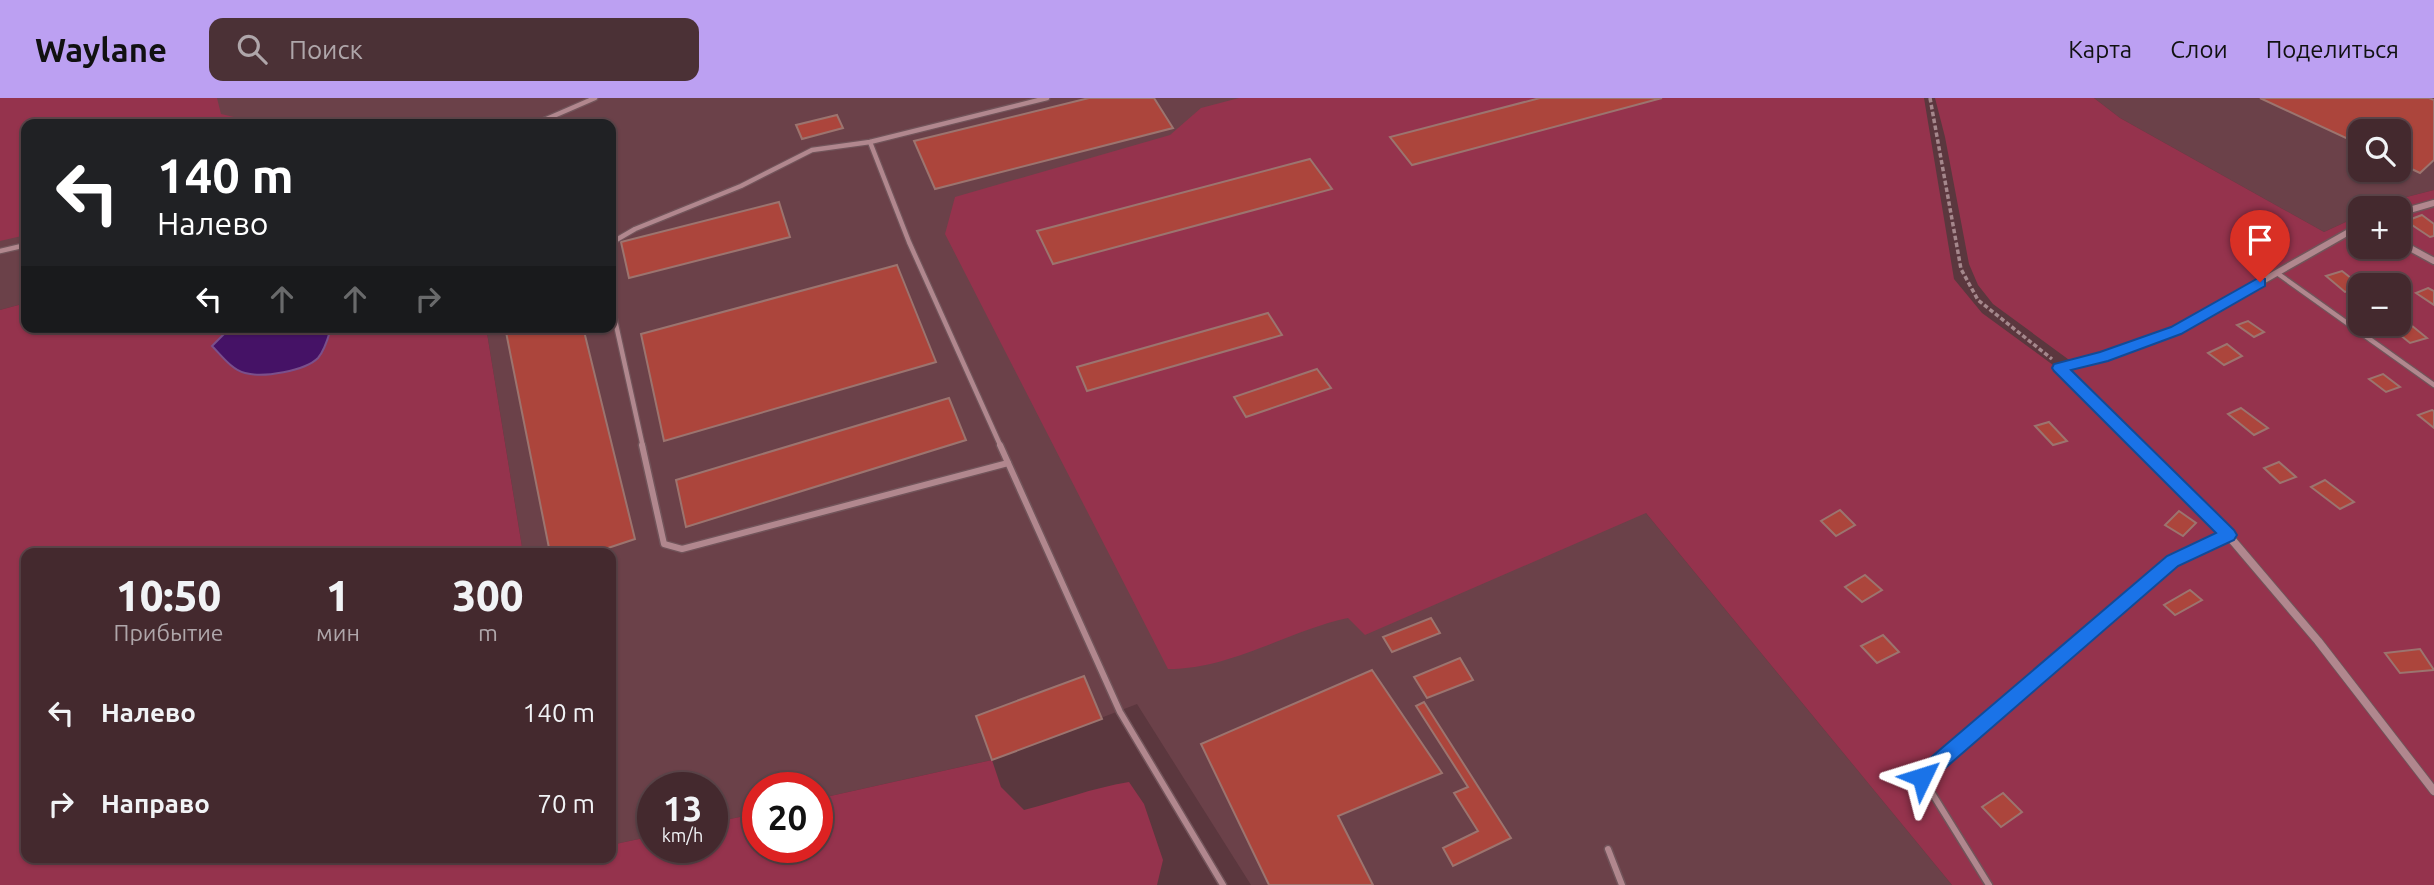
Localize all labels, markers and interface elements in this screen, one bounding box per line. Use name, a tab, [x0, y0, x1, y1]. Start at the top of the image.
search box	[209, 18, 699, 81]
icon: search	[233, 30, 271, 68]
text: Waylane	[35, 31, 167, 68]
text: Поиск	[289, 35, 363, 64]
text: Карта	[2068, 36, 2132, 63]
text: Слои	[2170, 36, 2228, 63]
text: Поделиться	[2266, 36, 2399, 63]
map controls	[2348, 119, 2411, 336]
button: search	[2348, 119, 2411, 182]
icon: left	[42, 147, 133, 238]
text: 140 m	[157, 147, 294, 202]
button: +	[2348, 196, 2411, 259]
text: Налево	[157, 205, 269, 241]
pin	[2230, 210, 2290, 282]
icon: arrive	[2241, 221, 2279, 259]
button: −	[2348, 273, 2411, 336]
icon: left	[190, 280, 228, 318]
icon: ahead	[263, 280, 301, 318]
icon: ahead	[336, 280, 374, 318]
icon: right	[409, 280, 447, 318]
text: 10:50	[116, 572, 221, 619]
text: 1	[326, 572, 350, 619]
text: 300	[452, 572, 523, 619]
text: Прибытие	[114, 620, 224, 645]
text: мин	[316, 620, 360, 645]
text: m	[478, 620, 498, 645]
icon: left	[42, 694, 80, 732]
text: Налево	[101, 698, 196, 727]
text: 140 m	[523, 698, 595, 727]
position arrow	[1885, 740, 1959, 814]
speed limit sign: 20	[742, 772, 833, 863]
icon: right	[42, 785, 80, 823]
text: 13	[663, 788, 702, 828]
text: Направо	[101, 789, 210, 818]
text: 70 m	[537, 789, 595, 818]
text: km/h	[662, 825, 703, 845]

